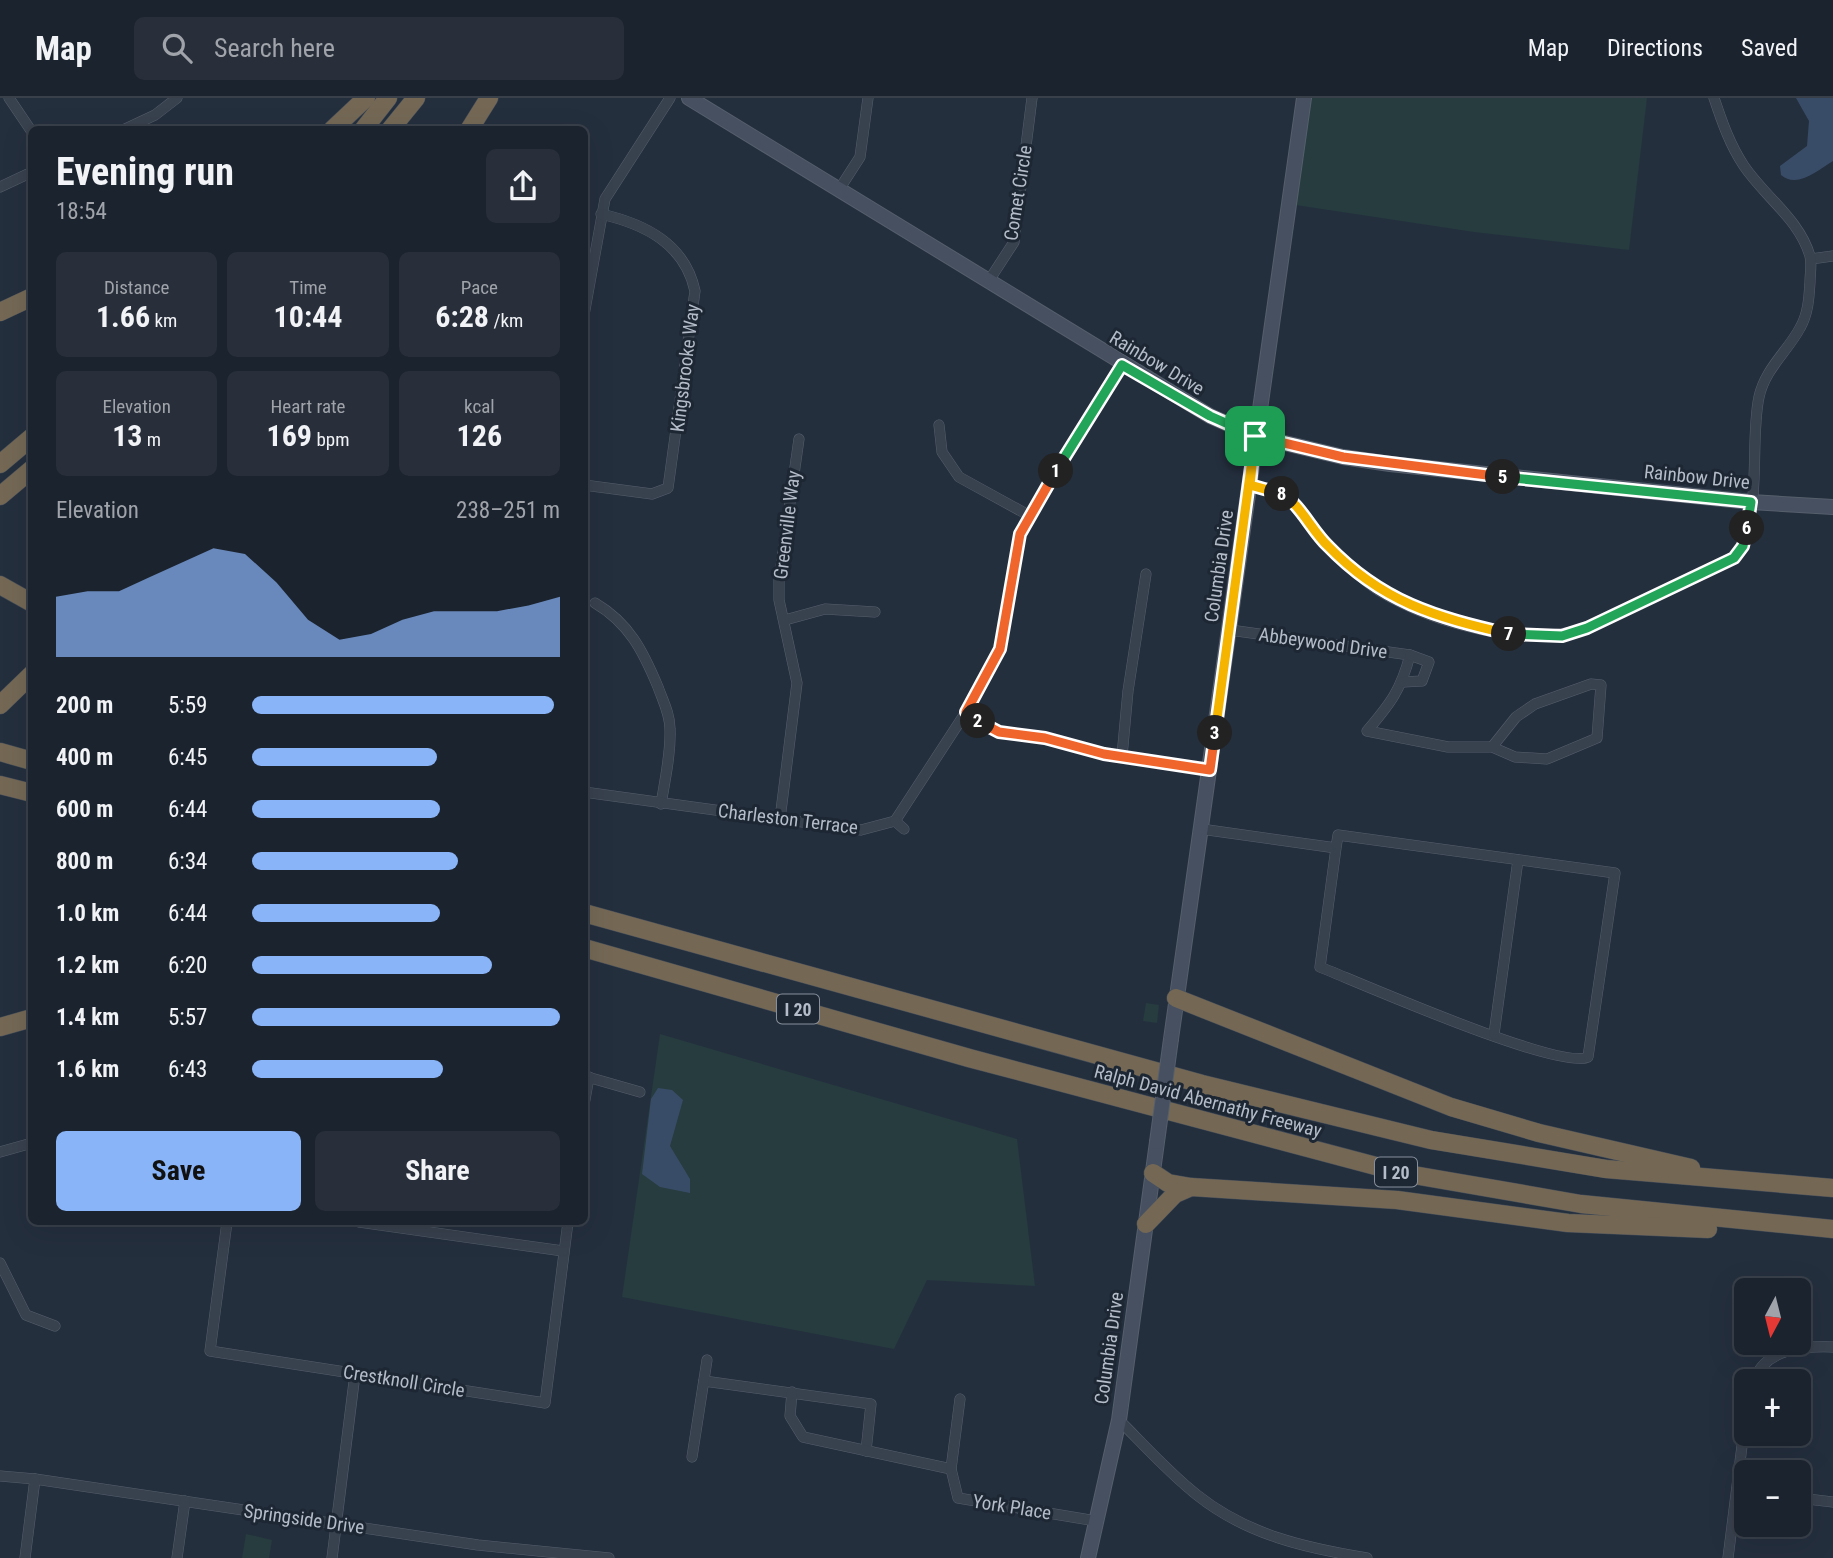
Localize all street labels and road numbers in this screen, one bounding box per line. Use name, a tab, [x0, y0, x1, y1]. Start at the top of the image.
street label: Comet Circle	[999, 144, 1037, 242]
street label: Kingsbrooke Way	[666, 303, 704, 433]
street label: Rainbow Drive	[1106, 326, 1209, 400]
street label: Rainbow Drive	[1643, 460, 1751, 494]
street label: Greenville Way	[769, 469, 805, 581]
street label: Columbia Drive	[1200, 508, 1238, 624]
street label: Abbeywood Drive	[1257, 623, 1389, 663]
street label: Charleston Terrace	[717, 799, 859, 839]
road number: I 20	[777, 994, 819, 1024]
street label: Ralph David Abernathy Freeway	[1092, 1060, 1324, 1142]
road number: I 20	[1375, 1157, 1417, 1186]
street label: Columbia Drive	[1090, 1290, 1128, 1406]
street label: Crestknoll Circle	[342, 1360, 467, 1402]
street label: York Place	[971, 1489, 1053, 1525]
street label: Springside Drive	[242, 1499, 366, 1539]

